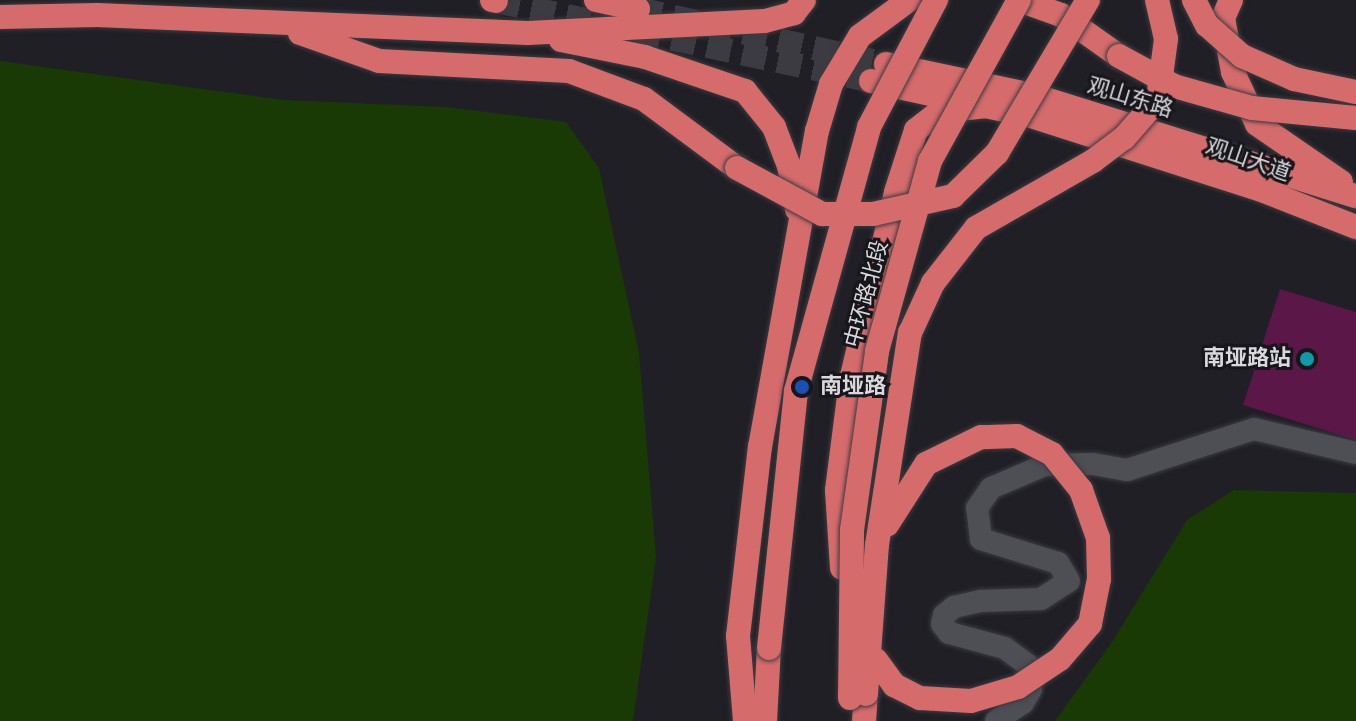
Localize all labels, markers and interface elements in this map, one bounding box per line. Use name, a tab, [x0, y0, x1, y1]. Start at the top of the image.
street label: 观山东路	[1084, 73, 1176, 123]
street label: 观山大道	[1202, 133, 1294, 187]
street label: 中环路北段	[840, 237, 894, 351]
place label: 南垭路站	[1203, 346, 1291, 372]
marker: 南垭路站	[1298, 350, 1316, 368]
place label: 南垭路	[820, 374, 886, 400]
marker: 南垭路	[791, 376, 813, 398]

